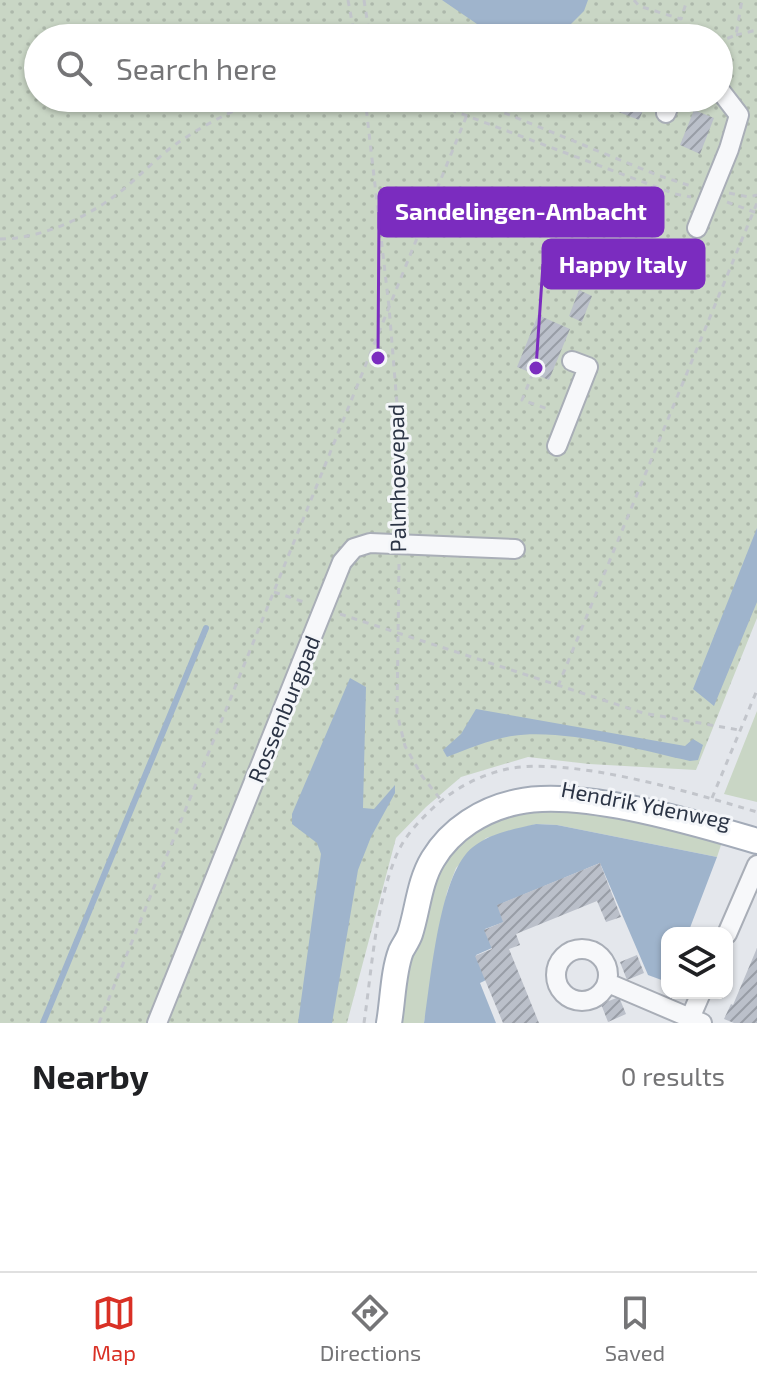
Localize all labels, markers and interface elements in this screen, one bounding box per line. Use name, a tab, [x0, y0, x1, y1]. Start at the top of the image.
search box	[24, 24, 733, 112]
icon: search	[52, 46, 96, 90]
text: Search here	[116, 50, 277, 86]
callout: Sandelingen-Ambacht	[379, 188, 663, 236]
text: Sandelingen-Ambacht	[395, 196, 647, 225]
callout: Happy Italy	[543, 240, 704, 288]
text: Happy Italy	[559, 249, 688, 278]
street label: Palmhoevepad	[382, 404, 410, 553]
street label: Rossenburgpad	[242, 631, 324, 786]
street label: Hendrik Ydenweg	[559, 775, 733, 833]
map controls	[661, 927, 733, 999]
button: layers	[661, 927, 733, 999]
text: Nearby	[32, 1055, 149, 1096]
text: 0 results	[621, 1060, 725, 1091]
tab: Map	[92, 1291, 136, 1365]
tab: Directions	[320, 1291, 421, 1365]
tab: Saved	[605, 1291, 665, 1365]

